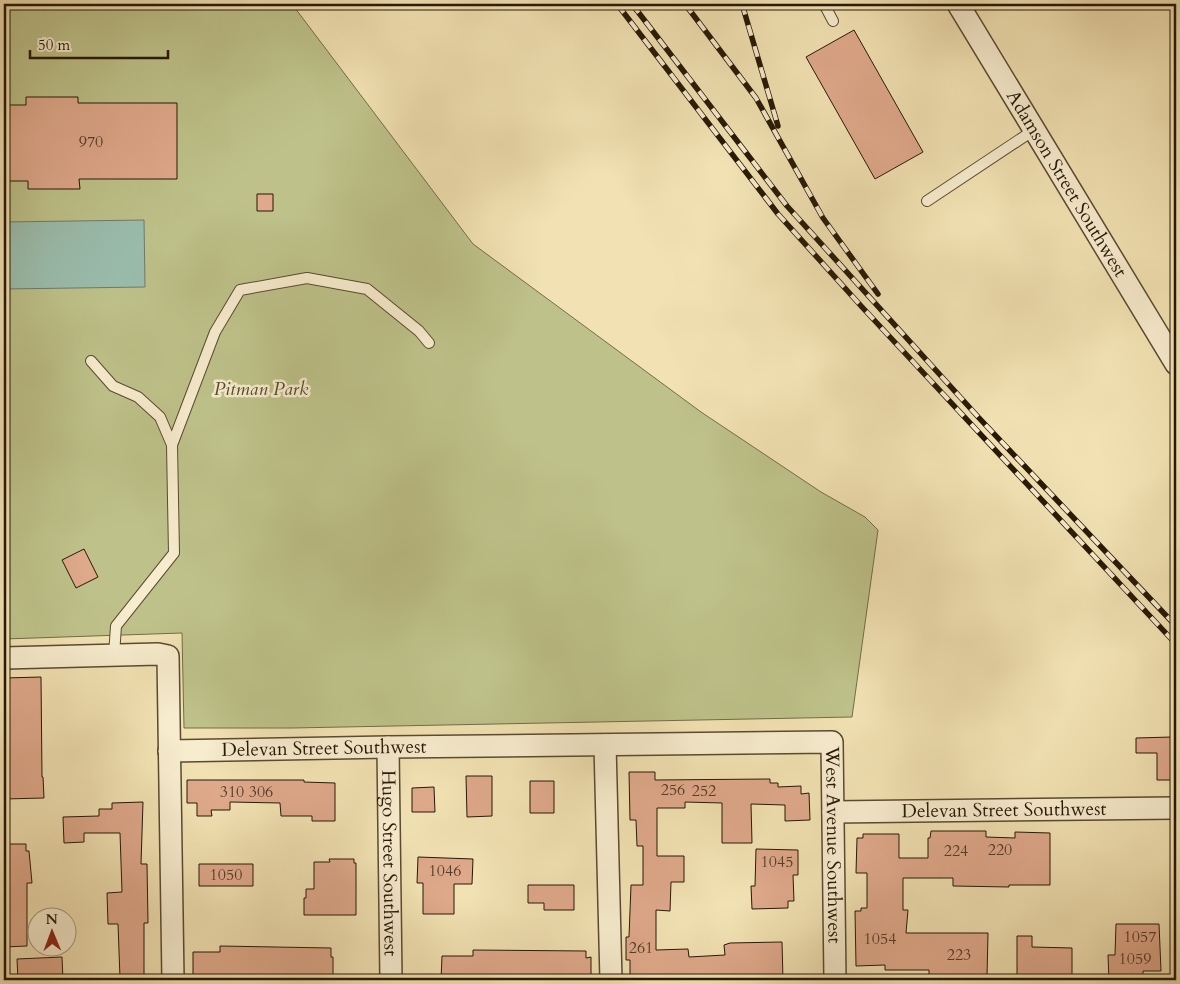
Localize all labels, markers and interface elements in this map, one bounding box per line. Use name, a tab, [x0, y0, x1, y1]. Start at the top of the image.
scale bar	[30, 28, 168, 60]
text: 50 m	[38, 35, 70, 55]
street label: Adamson Street Southwest	[1000, 85, 1133, 282]
house number: 970	[79, 131, 103, 153]
park label: Pitman Park	[214, 376, 309, 402]
street label: Delevan Street Southwest	[221, 734, 427, 763]
street label: West Avenue Southwest	[819, 745, 848, 944]
street label: Hugo Street Southwest	[375, 770, 404, 956]
house number: 256	[661, 779, 685, 801]
house number: 252	[692, 780, 716, 802]
house number: 310	[220, 781, 244, 803]
house number: 306	[249, 781, 273, 803]
street label: Delevan Street Southwest	[901, 796, 1107, 824]
house number: 220	[988, 839, 1012, 861]
house number: 224	[944, 840, 968, 862]
house number: 1045	[761, 851, 793, 873]
house number: 1046	[429, 860, 461, 882]
house number: 1050	[210, 864, 242, 886]
north arrow	[28, 906, 78, 956]
text: N	[46, 910, 58, 929]
house number: 1057	[1124, 926, 1156, 948]
house number: 1054	[864, 928, 896, 950]
house number: 261	[629, 937, 653, 959]
house number: 223	[947, 944, 971, 966]
house number: 1059	[1119, 948, 1151, 970]

